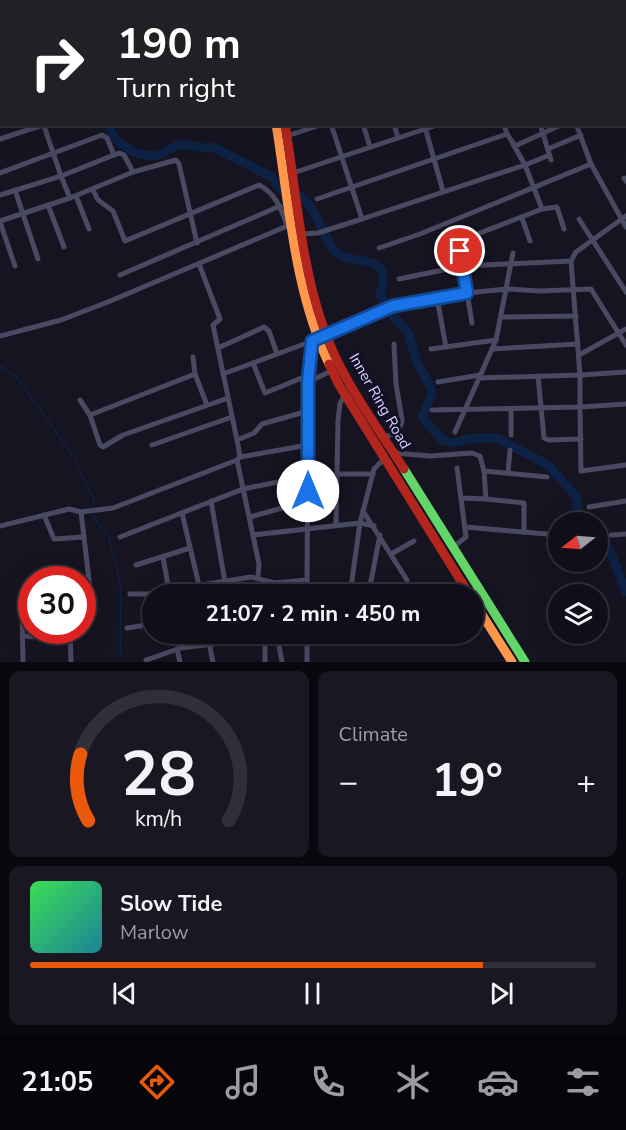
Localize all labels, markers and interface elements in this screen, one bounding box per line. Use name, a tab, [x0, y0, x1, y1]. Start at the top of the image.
text: 190 m	[117, 16, 241, 73]
icon: right	[18, 24, 96, 102]
text: Turn right	[117, 70, 235, 107]
pin	[434, 225, 485, 276]
icon: arrive	[443, 234, 476, 267]
street label: Inner Ring Road	[344, 349, 416, 453]
position arrow	[276, 459, 340, 523]
north arrow	[548, 512, 608, 572]
map controls	[548, 512, 608, 644]
speed limit sign: 30	[18, 566, 96, 644]
button: layers	[548, 584, 608, 644]
text: 21:07 · 2 min · 450 m	[206, 599, 420, 629]
text: Climate	[339, 721, 408, 748]
text: 28	[121, 732, 196, 817]
text: 19°	[432, 751, 503, 812]
text: −	[339, 760, 358, 805]
text: +	[576, 760, 596, 805]
text: km/h	[135, 804, 182, 834]
text: Slow Tide	[120, 889, 222, 919]
text: Marlow	[120, 919, 188, 946]
icon: previous	[108, 977, 141, 1010]
icon: pause	[296, 977, 329, 1010]
icon: next	[485, 977, 518, 1010]
icon: directions	[136, 1061, 178, 1103]
icon: music	[222, 1061, 264, 1103]
icon: phone	[307, 1061, 349, 1103]
icon: climate	[392, 1061, 434, 1103]
icon: car	[477, 1061, 519, 1103]
icon: filters	[562, 1061, 604, 1103]
text: 21:05	[22, 1064, 93, 1101]

